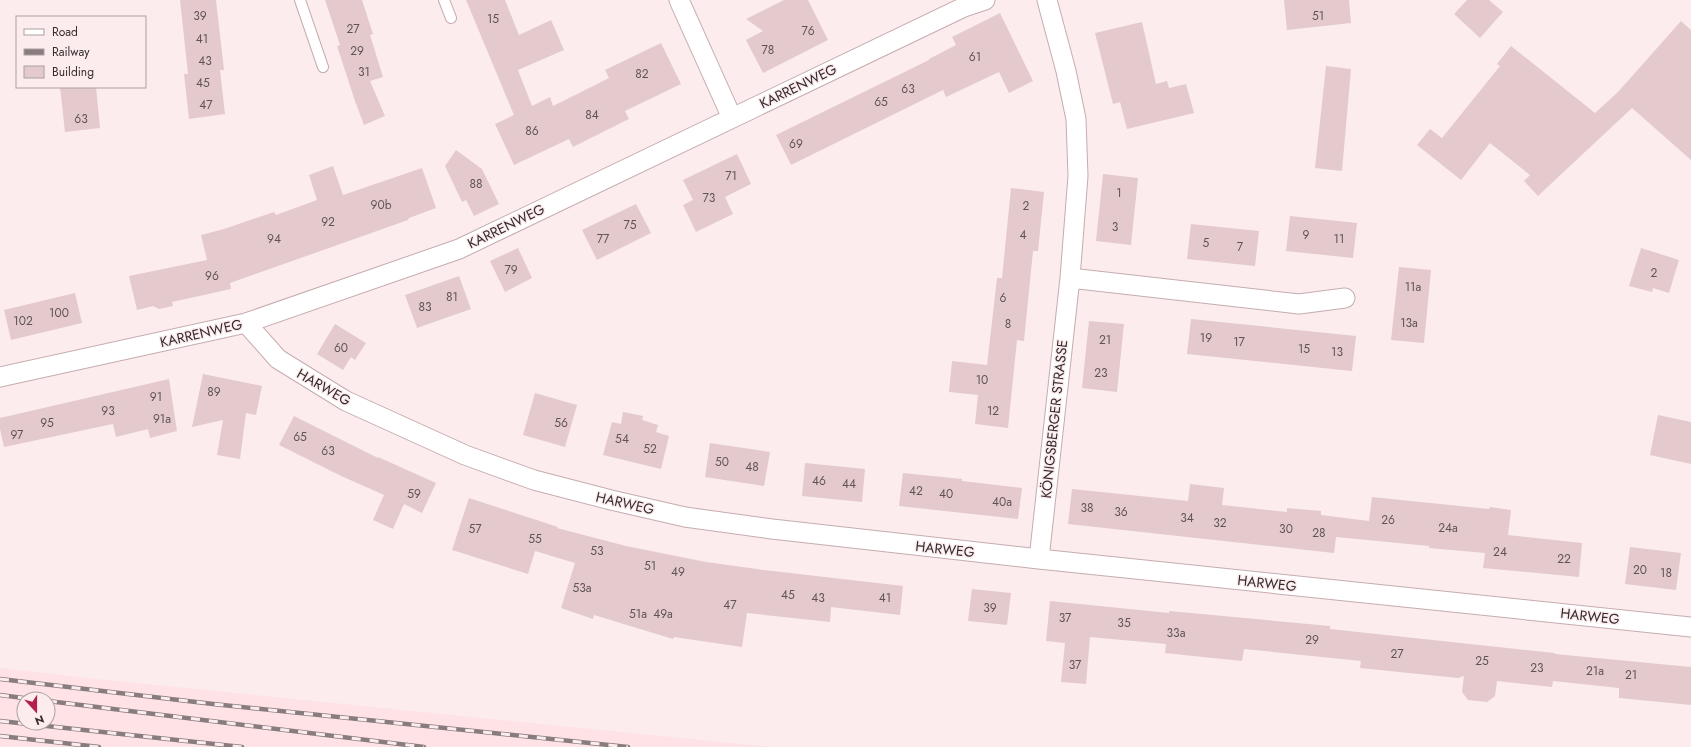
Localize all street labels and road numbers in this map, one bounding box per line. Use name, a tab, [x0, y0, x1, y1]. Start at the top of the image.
street label: KARRENWEG	[756, 59, 840, 113]
street label: KARRENWEG	[464, 199, 548, 253]
street label: KARRENWEG	[158, 314, 244, 352]
street label: KÖNIGSBERGER STRASSE	[1036, 339, 1072, 499]
street label: HARWEG	[293, 363, 355, 411]
street label: HARWEG	[594, 487, 656, 519]
street label: HARWEG	[914, 536, 976, 562]
street label: HARWEG	[1236, 570, 1298, 596]
street label: HARWEG	[1559, 603, 1621, 629]

